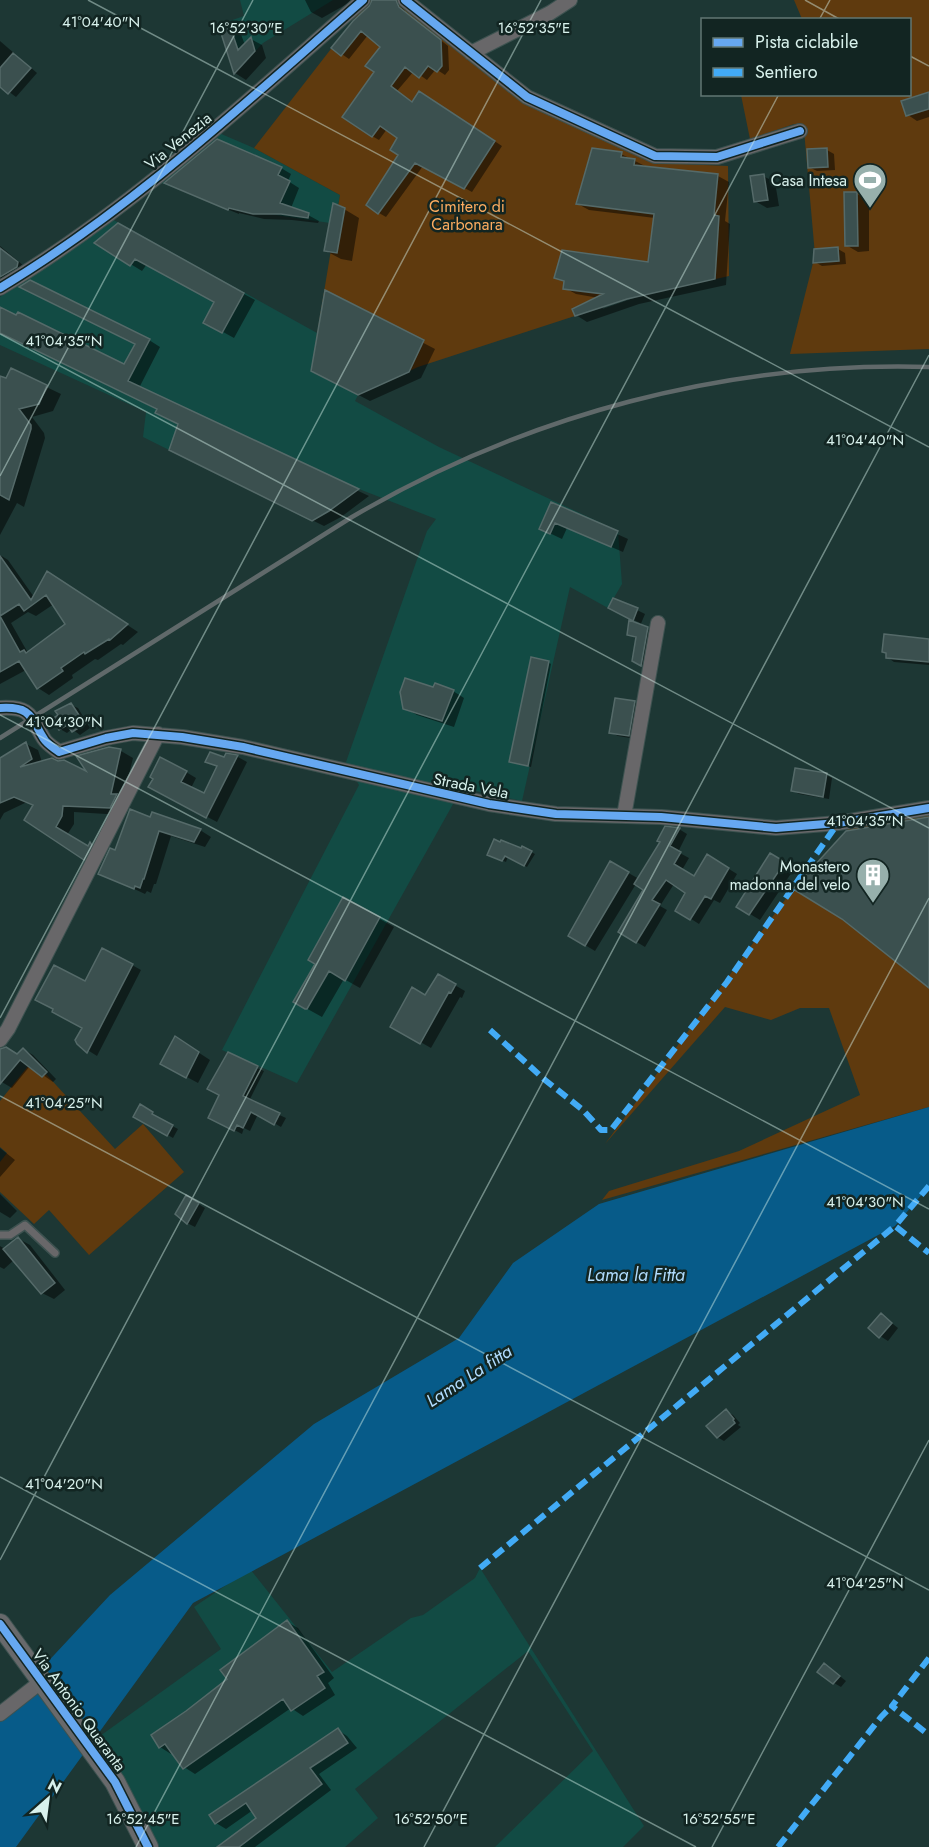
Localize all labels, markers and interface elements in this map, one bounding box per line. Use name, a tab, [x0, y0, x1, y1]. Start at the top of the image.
text: 41°04'40"N	[62, 11, 140, 33]
text: 16°52'30"E	[209, 17, 283, 39]
text: 16°52'35"E	[498, 17, 570, 39]
legend	[701, 18, 911, 96]
text: Pista ciclabile	[755, 29, 858, 55]
text: Sentiero	[755, 59, 818, 85]
street label: Via Venezia	[140, 107, 216, 175]
sports icon: Casa Intesa	[852, 162, 888, 209]
place label: Casa Intesa	[771, 169, 847, 192]
park label: Cimitero di Carbonara	[429, 195, 505, 236]
text: 41°04'35"N	[26, 330, 102, 352]
text: 41°04'40"N	[826, 429, 904, 451]
text: 41°04'30"N	[25, 711, 103, 733]
street label: Strada Vela	[431, 767, 511, 805]
text: 41°04'35"N	[827, 810, 903, 832]
place label: Monastero madonna del velo	[729, 855, 850, 896]
building icon: Monastero madonna del velo	[855, 857, 891, 904]
text: 41°04'25"N	[25, 1092, 103, 1114]
text: 41°04'30"N	[826, 1191, 904, 1213]
water label: Lama la Fitta	[587, 1262, 685, 1288]
water label: Lama La fitta	[421, 1338, 517, 1414]
text: 41°04'20"N	[25, 1473, 103, 1495]
text: 41°04'25"N	[826, 1572, 904, 1594]
street label: Via Antonio Quaranta	[27, 1644, 131, 1776]
north arrow	[18, 1769, 78, 1829]
text: N	[44, 1773, 66, 1799]
text: 16°52'45"E	[106, 1808, 180, 1830]
text: 16°52'50"E	[394, 1808, 468, 1830]
text: 16°52'55"E	[683, 1808, 755, 1830]

